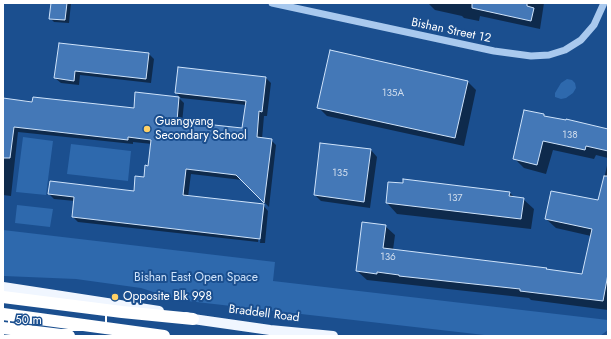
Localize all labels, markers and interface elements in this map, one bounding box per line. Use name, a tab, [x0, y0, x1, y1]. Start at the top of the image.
street label: Bishan Street 12	[410, 16, 492, 46]
house number: 135A	[382, 88, 404, 100]
place label: Guangyang Secondary School	[155, 115, 247, 143]
marker: Guangyang Secondary School	[142, 124, 152, 134]
house number: 138	[562, 130, 578, 142]
house number: 135	[332, 168, 348, 180]
house number: 137	[447, 193, 463, 205]
house number: 136	[380, 252, 396, 264]
park label: Bishan East Open Space	[134, 271, 258, 285]
place label: Opposite Blk 998	[123, 290, 212, 304]
marker: Opposite Blk 998	[110, 292, 120, 302]
street label: Braddell Road	[228, 303, 300, 325]
scale bar	[10, 305, 109, 331]
text: 50 m	[15, 311, 42, 329]

